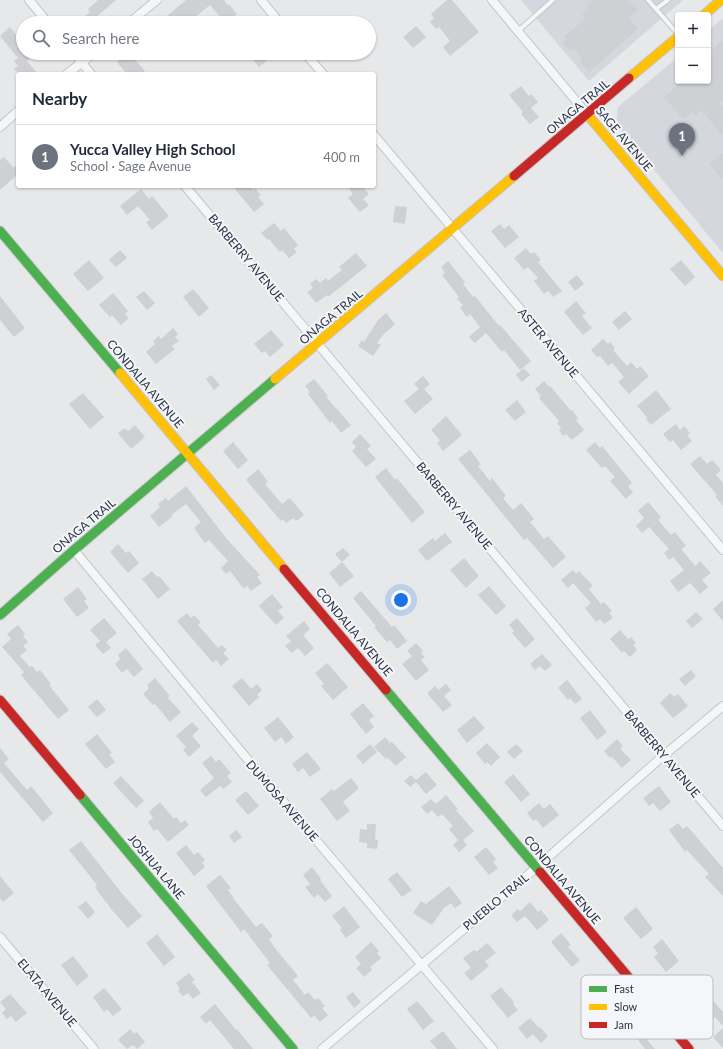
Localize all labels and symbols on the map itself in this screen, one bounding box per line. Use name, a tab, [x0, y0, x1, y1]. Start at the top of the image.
street label: ONAGA TRAIL	[543, 76, 612, 137]
street label: SAGE AVENUE	[593, 103, 656, 174]
pin: 1	[669, 123, 695, 156]
street label: BARBERRY AVENUE	[205, 211, 287, 305]
street label: ONAGA TRAIL	[296, 286, 365, 347]
street label: ASTER AVENUE	[515, 305, 582, 381]
street label: CONDALIA AVENUE	[104, 336, 187, 431]
street label: BARBERRY AVENUE	[413, 459, 495, 553]
street label: ONAGA TRAIL	[49, 495, 118, 556]
street label: CONDALIA AVENUE	[313, 584, 396, 679]
your location	[391, 590, 411, 610]
street label: BARBERRY AVENUE	[621, 707, 703, 801]
street label: DUMOSA AVENUE	[243, 757, 322, 844]
street label: JOSHUA LANE	[125, 831, 188, 902]
street label: CONDALIA AVENUE	[521, 832, 604, 927]
street label: PUEBLO TRAIL	[460, 870, 532, 933]
street label: ELATA AVENUE	[14, 956, 80, 1030]
legend	[581, 975, 713, 1039]
text: Fast	[614, 982, 634, 995]
text: Slow	[614, 1000, 638, 1013]
text: Jam	[614, 1018, 633, 1031]

